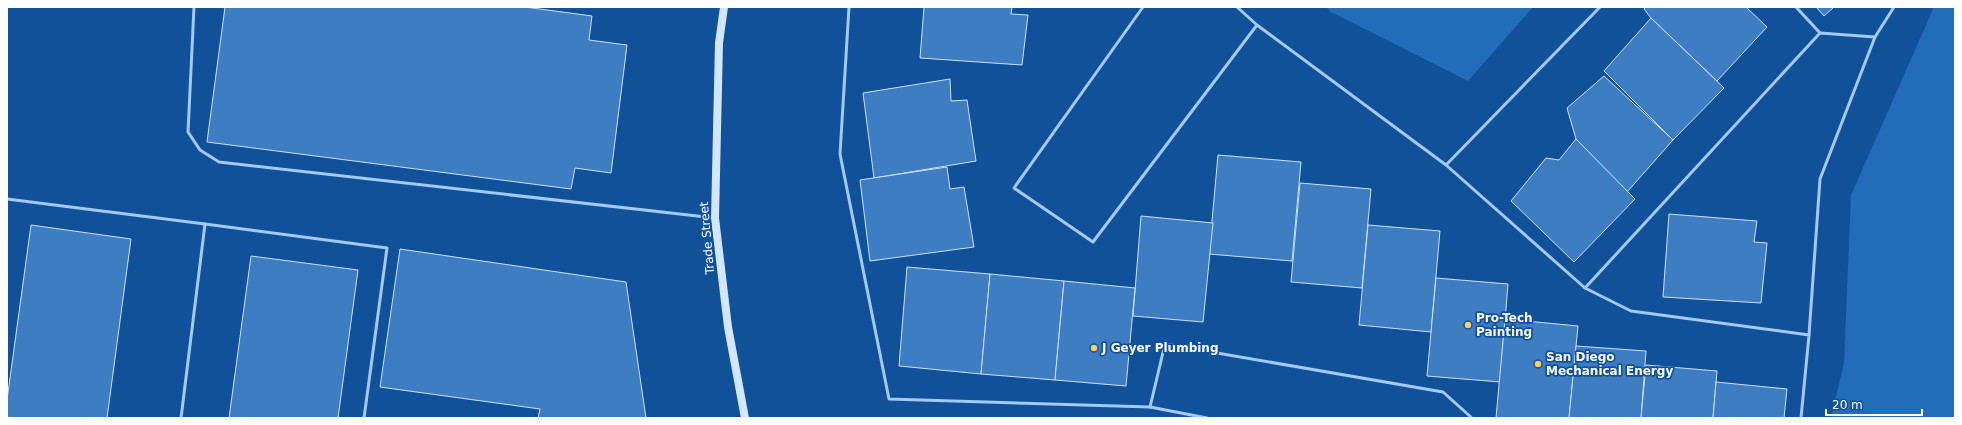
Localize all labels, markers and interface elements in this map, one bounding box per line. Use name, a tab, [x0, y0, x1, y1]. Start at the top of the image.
street label: Trade Street	[697, 201, 717, 276]
place label: Pro-Tech Painting	[1476, 311, 1533, 339]
marker: Pro-Tech Painting	[1463, 320, 1473, 330]
place label: J Geyer Plumbing	[1101, 341, 1218, 355]
marker: J Geyer Plumbing	[1089, 343, 1099, 353]
place label: San Diego Mechanical Energy	[1546, 350, 1673, 378]
marker: San Diego Mechanical Energy	[1533, 359, 1543, 369]
scale bar	[1826, 391, 1922, 417]
text: 20 m	[1832, 398, 1863, 412]

